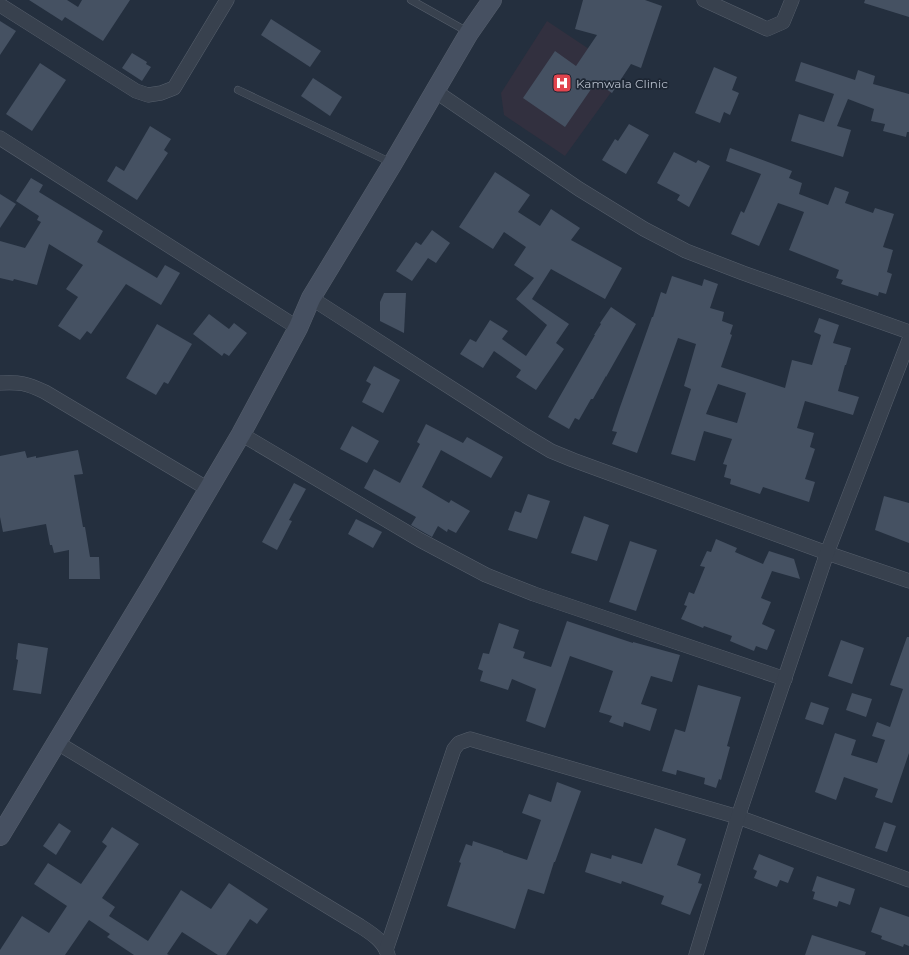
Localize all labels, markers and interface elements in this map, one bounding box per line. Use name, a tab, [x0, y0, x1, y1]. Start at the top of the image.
hospital icon: Kamwala Clinic	[551, 72, 573, 94]
place label: Kamwala Clinic	[576, 76, 668, 91]

